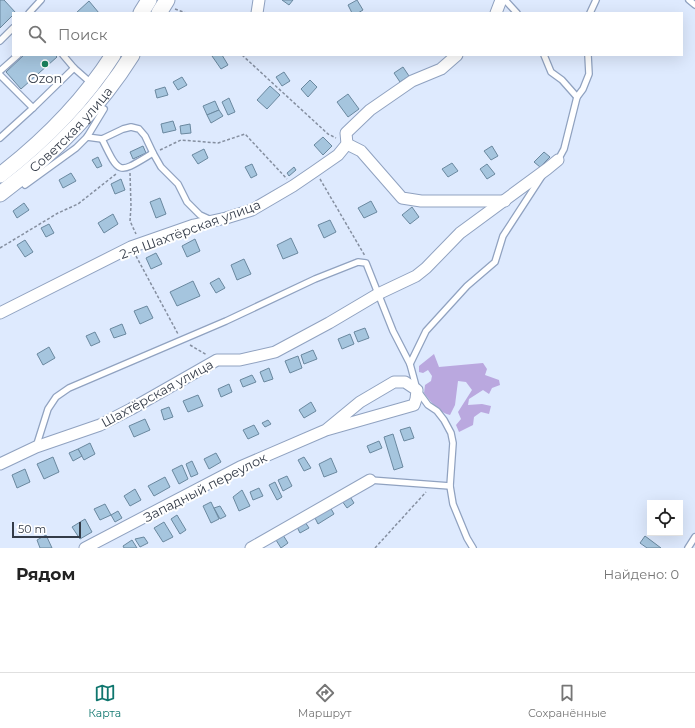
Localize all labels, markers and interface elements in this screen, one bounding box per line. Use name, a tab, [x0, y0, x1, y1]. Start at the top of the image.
search box	[12, 12, 683, 56]
icon: search	[26, 23, 48, 45]
text: Поиск	[58, 25, 107, 44]
marker: Ozon	[40, 59, 50, 69]
place label: Ozon	[28, 70, 62, 86]
street label: Советская улица	[26, 83, 115, 176]
street label: 2-я Шахтёрская улица	[117, 196, 263, 262]
street label: Шахтёрская улица	[98, 356, 216, 430]
street label: Западный переулок	[141, 449, 270, 525]
map controls	[647, 500, 683, 536]
button: locate	[647, 500, 683, 536]
scale bar	[12, 520, 81, 539]
text: 50 m	[18, 522, 46, 536]
text: Рядом	[16, 564, 75, 584]
text: Найдено: 0	[603, 566, 679, 582]
tab: Карта	[88, 682, 121, 720]
tab: Маршрут	[298, 682, 351, 720]
tab: Сохранённые	[528, 682, 607, 720]

